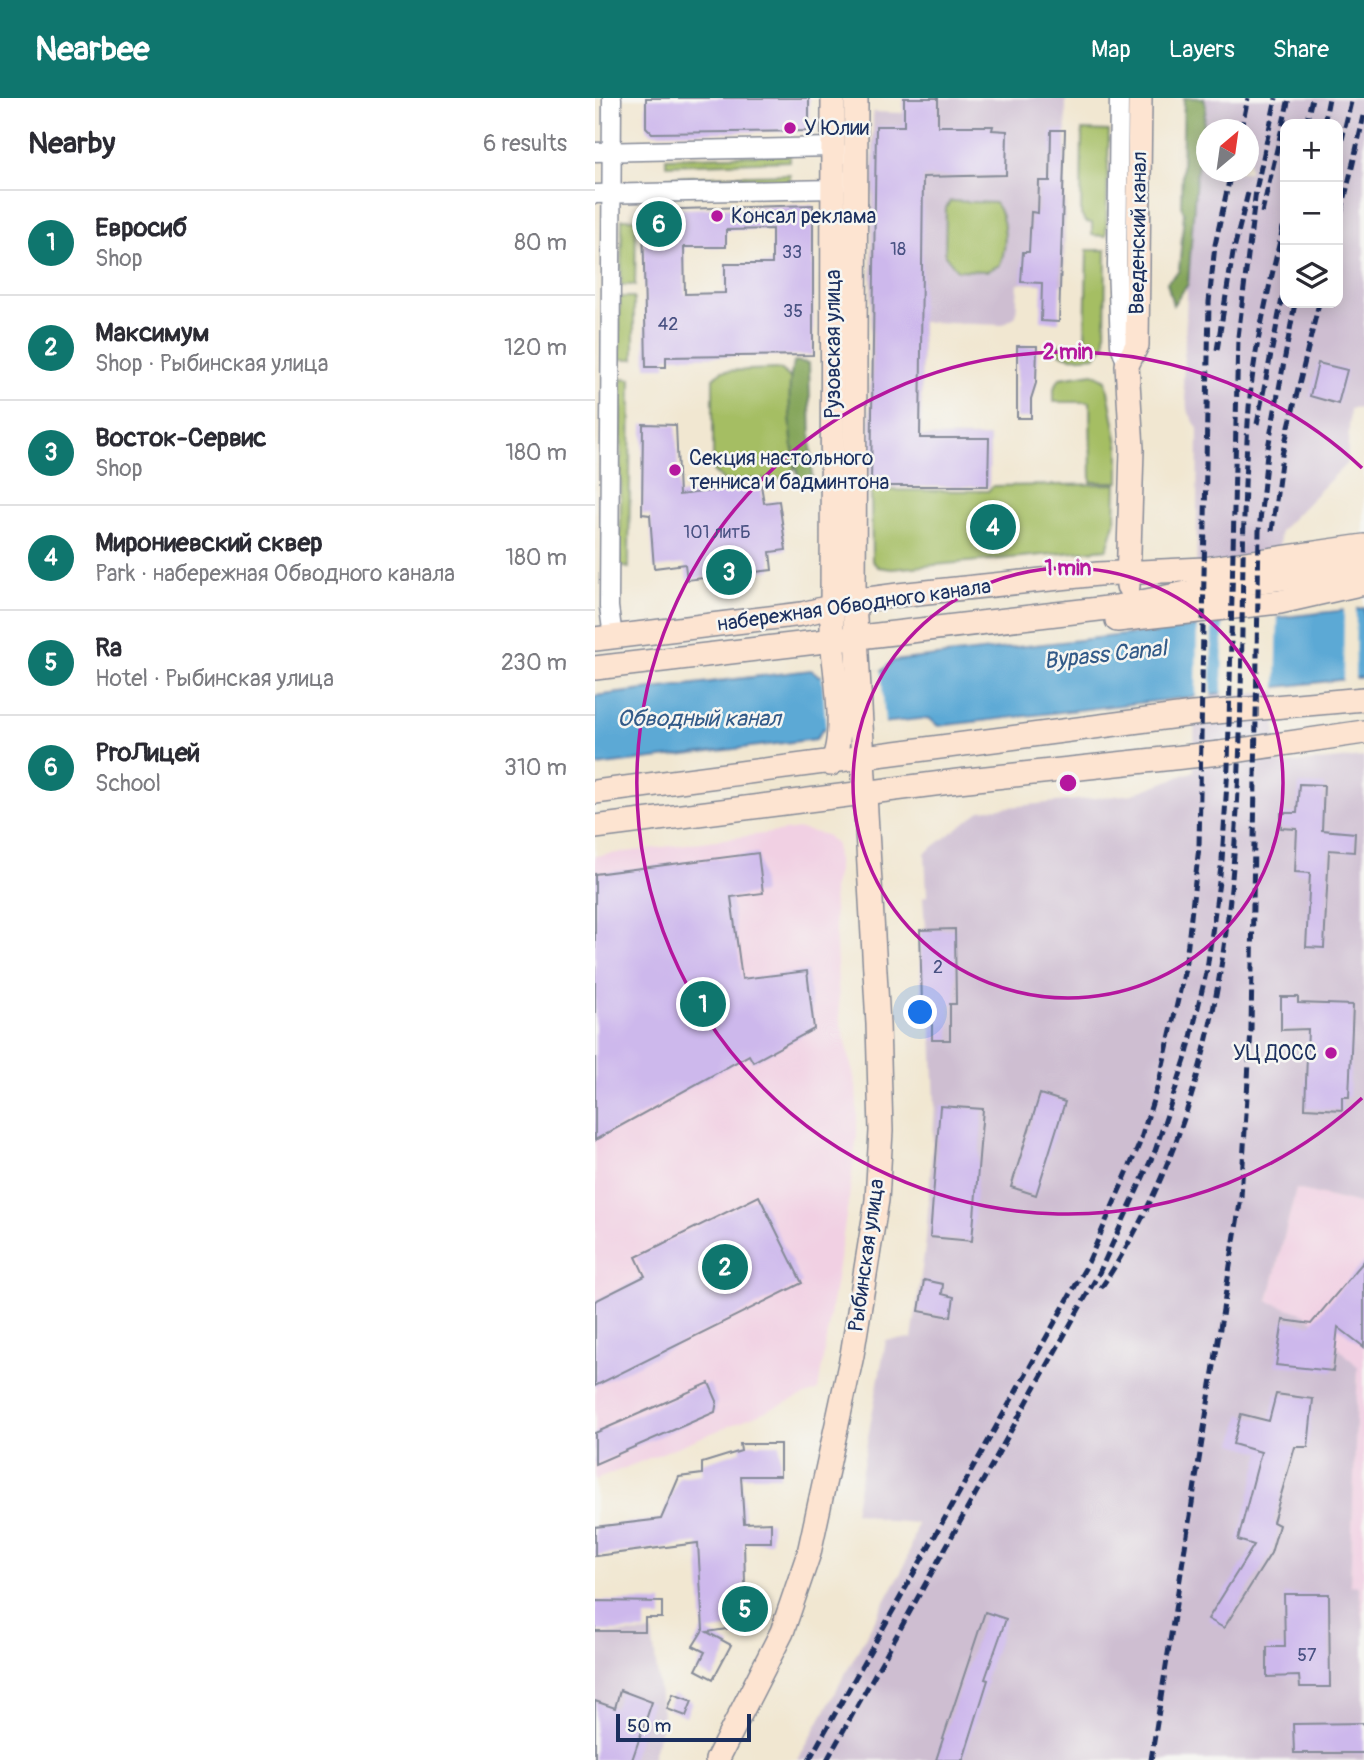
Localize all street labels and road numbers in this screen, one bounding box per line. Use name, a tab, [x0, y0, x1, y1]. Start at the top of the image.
street label: Введенский канал	[1124, 151, 1153, 315]
street label: Рузовская улица	[820, 269, 847, 419]
street label: набережная Обводного канала	[716, 573, 993, 638]
street label: Рыбинская улица	[842, 1177, 891, 1333]

